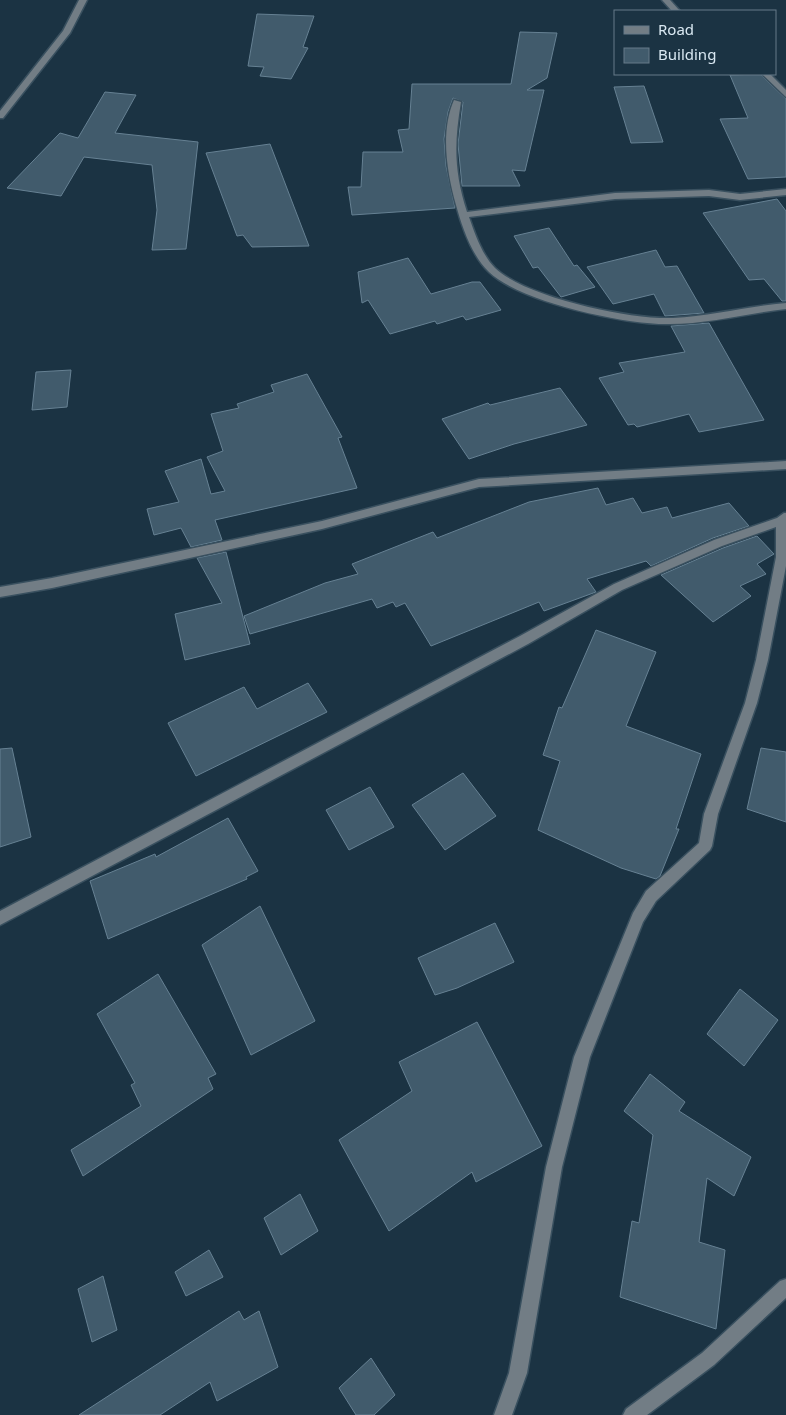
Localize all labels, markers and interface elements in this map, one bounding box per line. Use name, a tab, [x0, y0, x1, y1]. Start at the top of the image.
legend	[614, 10, 776, 75]
text: Road	[658, 19, 694, 39]
text: Building	[658, 44, 716, 64]

